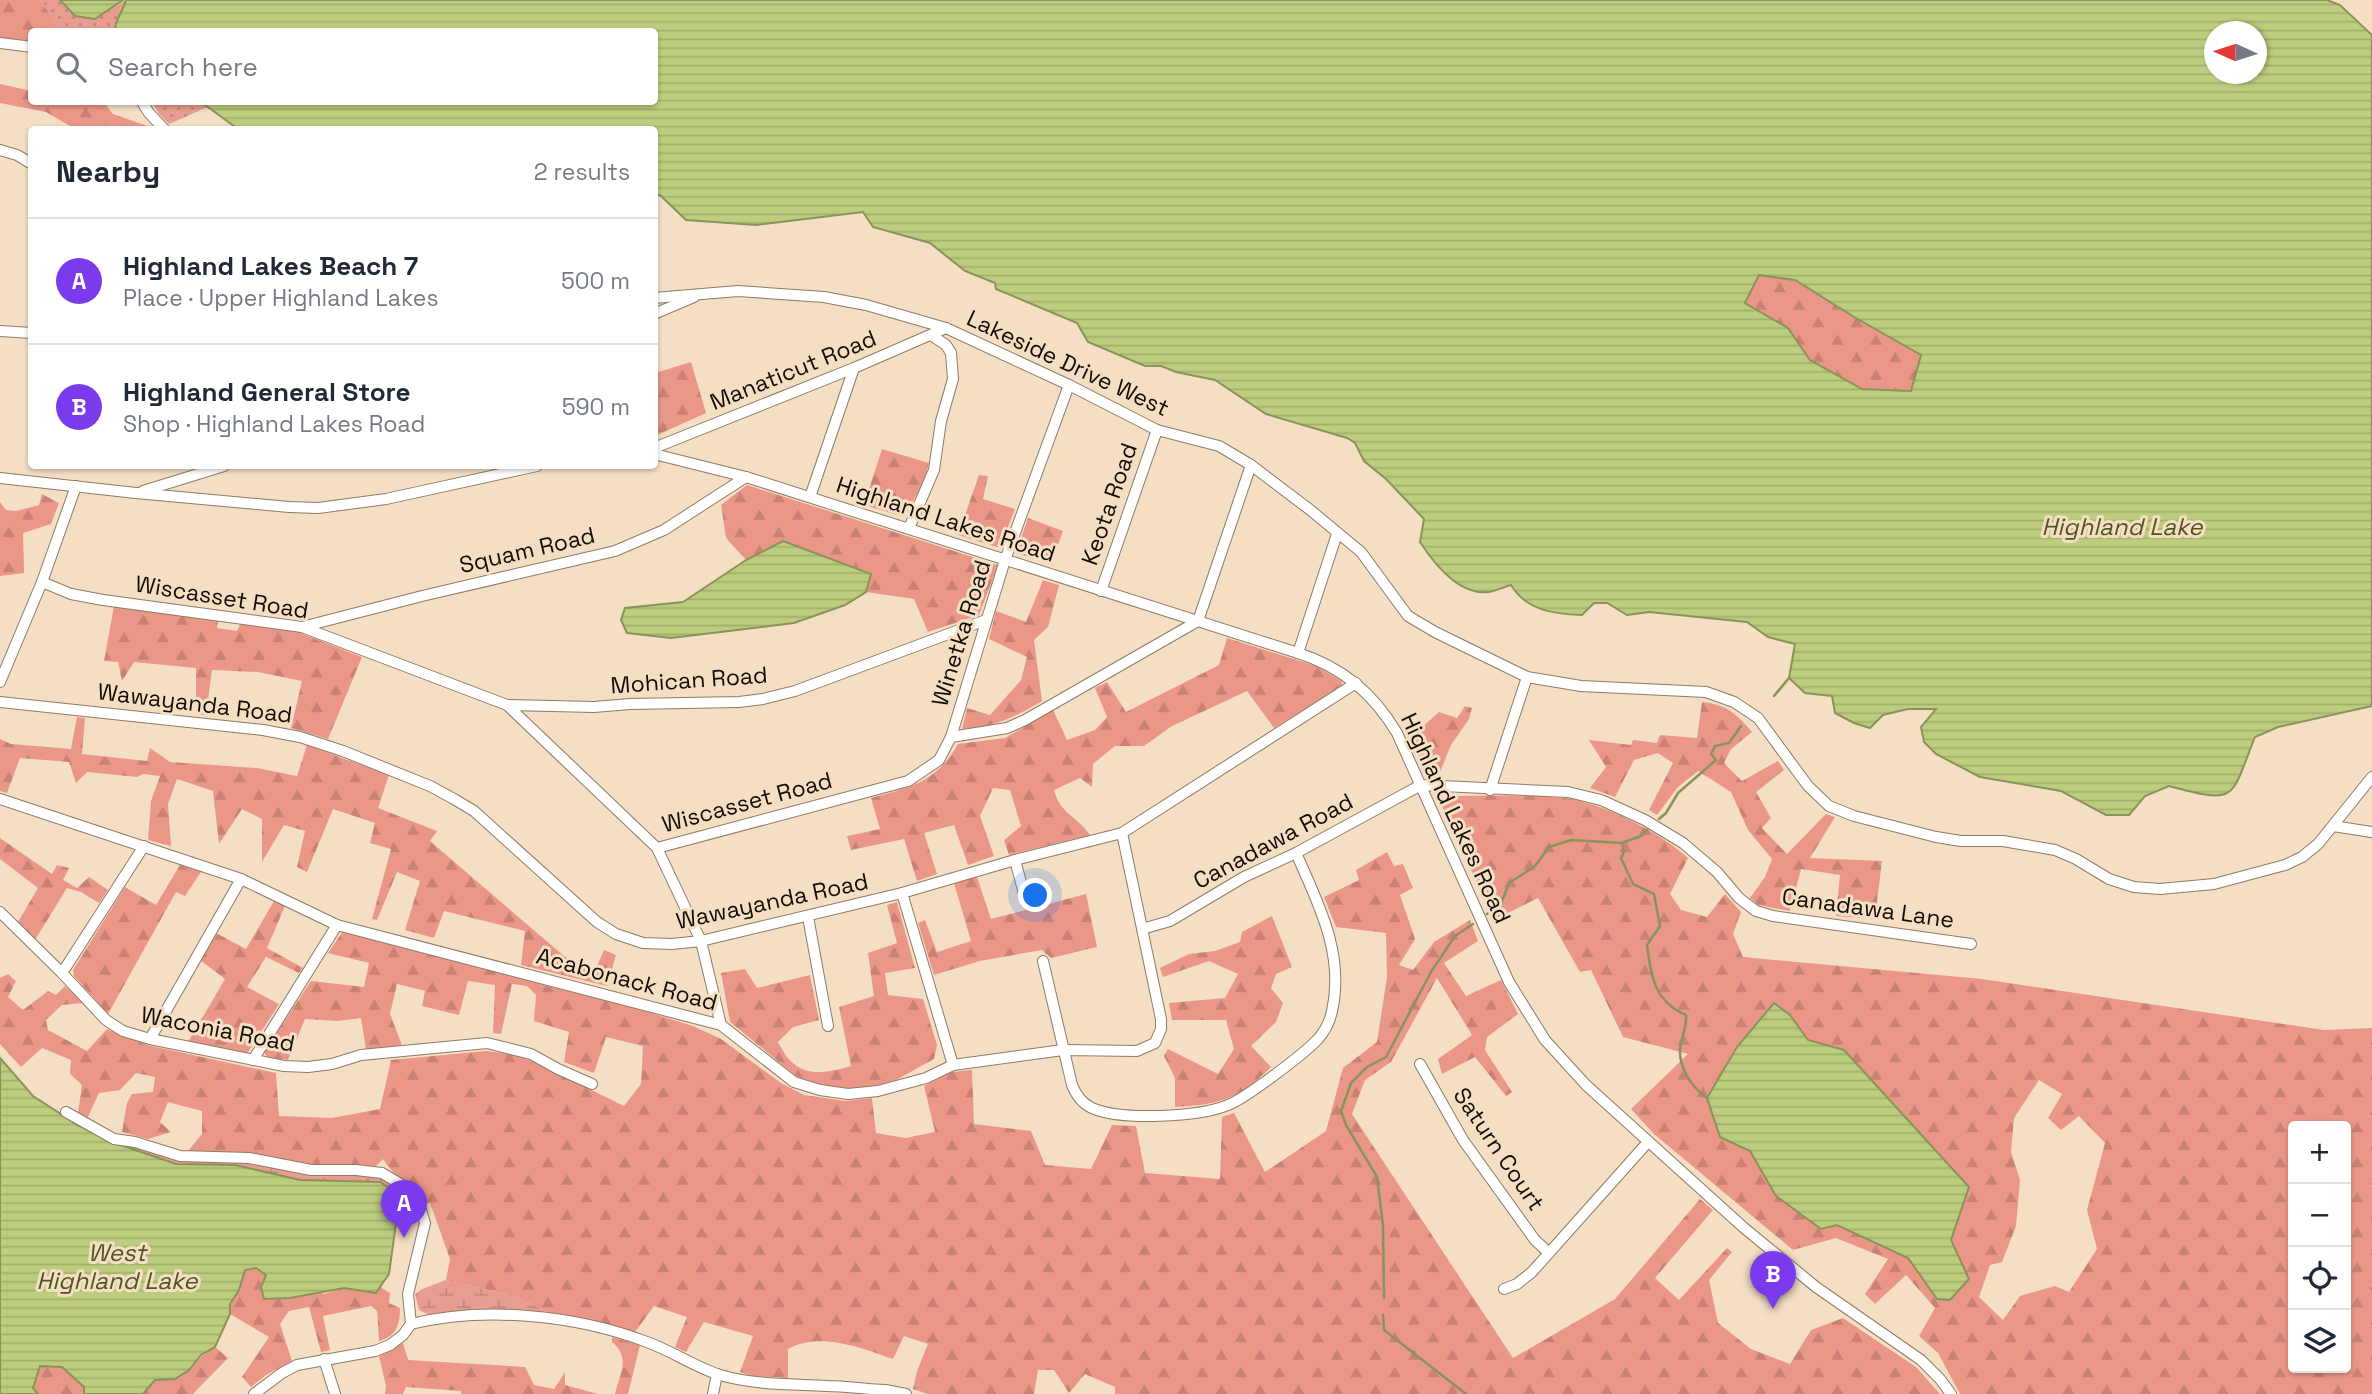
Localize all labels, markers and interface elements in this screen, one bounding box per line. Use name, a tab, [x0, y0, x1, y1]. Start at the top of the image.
north arrow	[2204, 21, 2267, 84]
search box	[28, 28, 658, 105]
icon: search	[52, 48, 90, 86]
text: Search here	[108, 50, 258, 84]
text: Nearby	[56, 152, 160, 191]
text: 2 results	[534, 157, 630, 187]
text: Highland Lakes Beach 7	[123, 249, 418, 283]
text: A	[72, 266, 86, 296]
text: 500 m	[561, 266, 630, 296]
text: Place · Upper Highland Lakes	[123, 283, 439, 313]
street label: Lakeside Drive West	[962, 303, 1174, 423]
street label: Manaticut Road	[705, 323, 881, 417]
text: Highland General Store	[123, 375, 410, 409]
text: B	[71, 392, 87, 422]
text: 590 m	[562, 392, 630, 422]
text: Shop · Highland Lakes Road	[123, 409, 425, 439]
street label: Keota Road	[1074, 439, 1144, 569]
street label: Highland Lakes Road	[833, 469, 1059, 569]
water label: Highland Lake	[2041, 511, 2203, 542]
street label: Squam Road	[456, 520, 598, 580]
street label: Winetka Road	[925, 556, 997, 710]
street label: Wiscasset Road	[133, 568, 311, 626]
street label: Mohican Road	[609, 660, 769, 700]
street label: Wawayanda Road	[96, 676, 294, 730]
street label: Highland Lakes Road	[1394, 708, 1518, 928]
street label: Wiscasset Road	[659, 765, 835, 839]
street label: Canadawa Road	[1188, 786, 1358, 896]
street label: Wawayanda Road	[673, 866, 871, 936]
your location	[1018, 878, 1052, 912]
street label: Canadawa Lane	[1780, 881, 1956, 935]
street label: Acabonack Road	[533, 940, 721, 1018]
street label: Waconia Road	[139, 999, 297, 1059]
street label: Saturn Court	[1447, 1082, 1551, 1216]
map controls	[2288, 1121, 2351, 1373]
button: +	[2288, 1121, 2351, 1184]
pin: A	[381, 1180, 427, 1238]
button: −	[2288, 1184, 2351, 1247]
water label: West Highland Lake	[36, 1237, 198, 1296]
button: locate	[2288, 1247, 2351, 1310]
pin: B	[1750, 1251, 1796, 1309]
button: layers	[2288, 1310, 2351, 1373]

